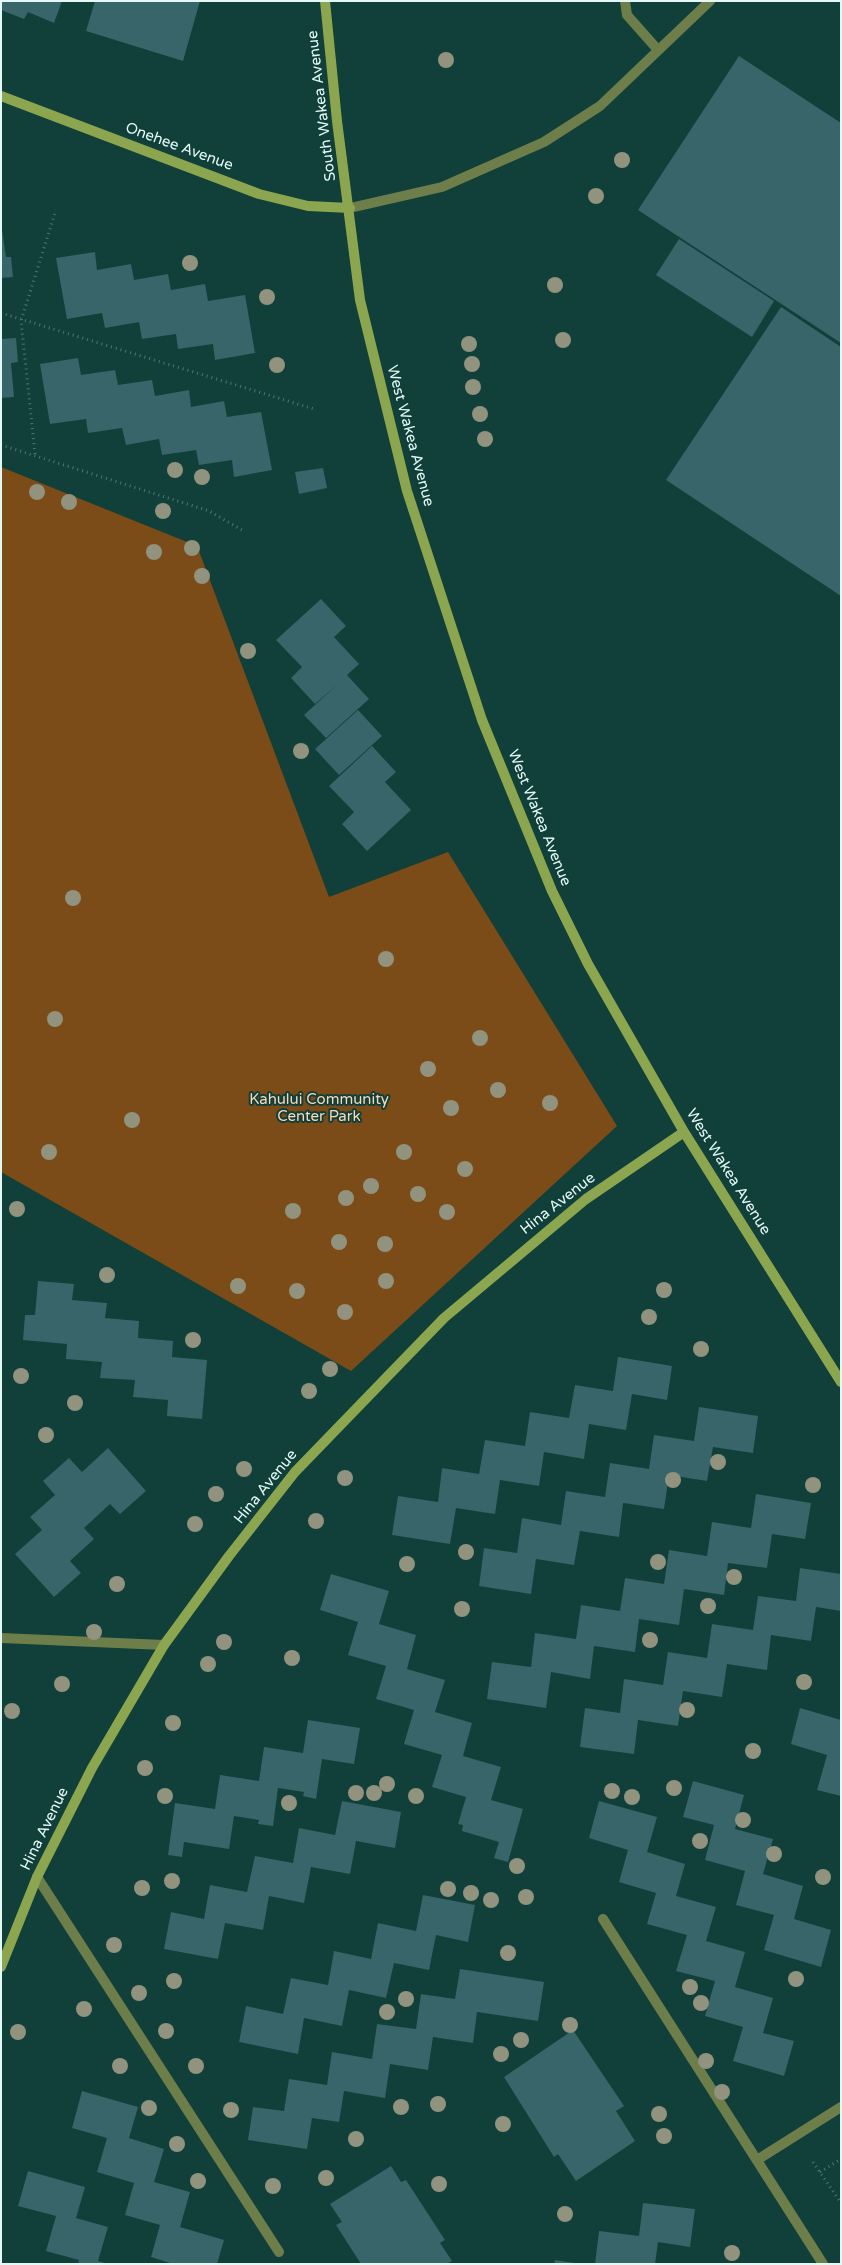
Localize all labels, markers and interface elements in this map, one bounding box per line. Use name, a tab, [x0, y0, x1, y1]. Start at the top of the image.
street label: South Wakea Avenue	[304, 30, 340, 182]
street label: Onehee Avenue	[123, 119, 235, 175]
street label: West Wakea Avenue	[383, 364, 437, 508]
street label: West Wakea Avenue	[503, 747, 575, 889]
park label: Kahului Community Center Park	[249, 1091, 389, 1126]
street label: West Wakea Avenue	[682, 1106, 774, 1238]
street label: Hina Avenue	[517, 1169, 599, 1239]
street label: Hina Avenue	[231, 1446, 301, 1528]
street label: Hina Avenue	[17, 1785, 73, 1873]

